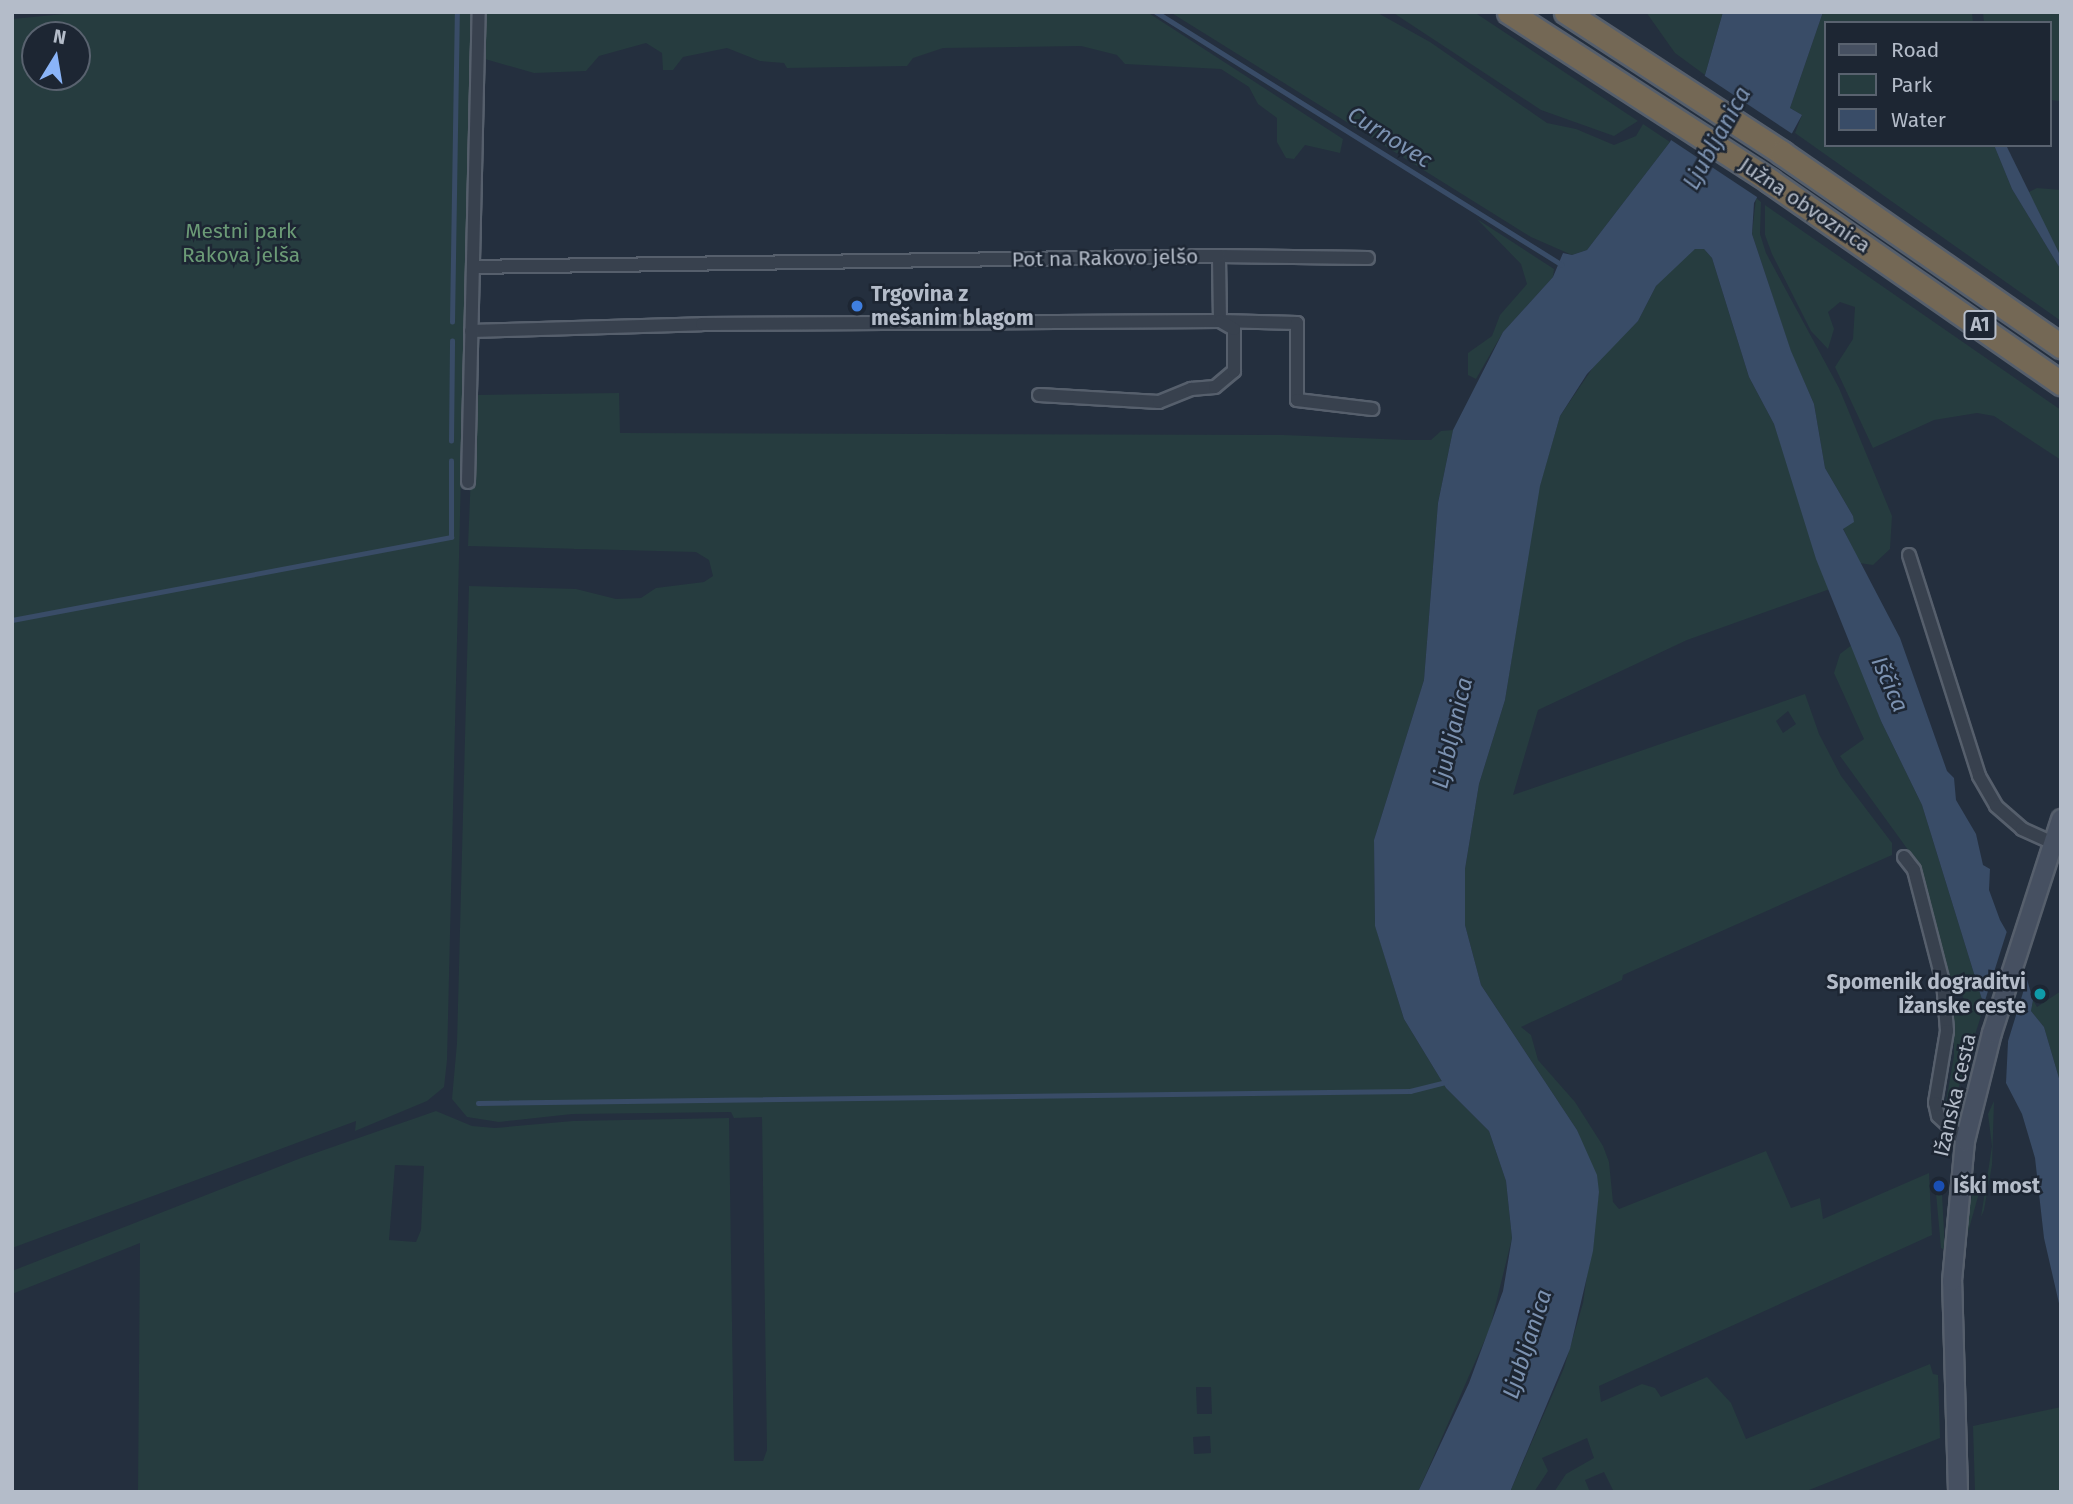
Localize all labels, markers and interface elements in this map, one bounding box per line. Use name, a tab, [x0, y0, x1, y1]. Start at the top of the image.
north arrow	[21, 21, 91, 91]
legend	[1825, 21, 2052, 147]
text: N	[51, 24, 68, 49]
text: Road	[1891, 37, 1939, 63]
text: Park	[1891, 72, 1932, 98]
water label: Ljubljanica	[1677, 82, 1757, 194]
water label: Curnovec	[1343, 100, 1437, 174]
text: Water	[1891, 107, 1946, 133]
street label: Južna obvoznica	[1735, 152, 1875, 258]
park label: Mestni park Rakova jelša	[182, 218, 300, 268]
street label: Pot na Rakovo jelšo	[1012, 244, 1198, 272]
place label: Trgovina z mešanim blagom	[871, 281, 1034, 331]
marker: Trgovina z mešanim blagom	[849, 298, 865, 314]
road number: A1	[1962, 310, 1997, 340]
water label: Iščica	[1866, 652, 1914, 716]
water label: Ljubljanica	[1426, 675, 1478, 791]
place label: Spomenik dograditvi Ižanske ceste	[1826, 969, 2026, 1019]
marker: Spomenik dograditvi Ižanske ceste	[2032, 986, 2048, 1002]
street label: Ižanska cesta	[1929, 1031, 1981, 1159]
place label: Iški most	[1953, 1173, 2040, 1199]
marker: Iški most	[1931, 1178, 1947, 1194]
water label: Ljubljanica	[1496, 1286, 1558, 1402]

